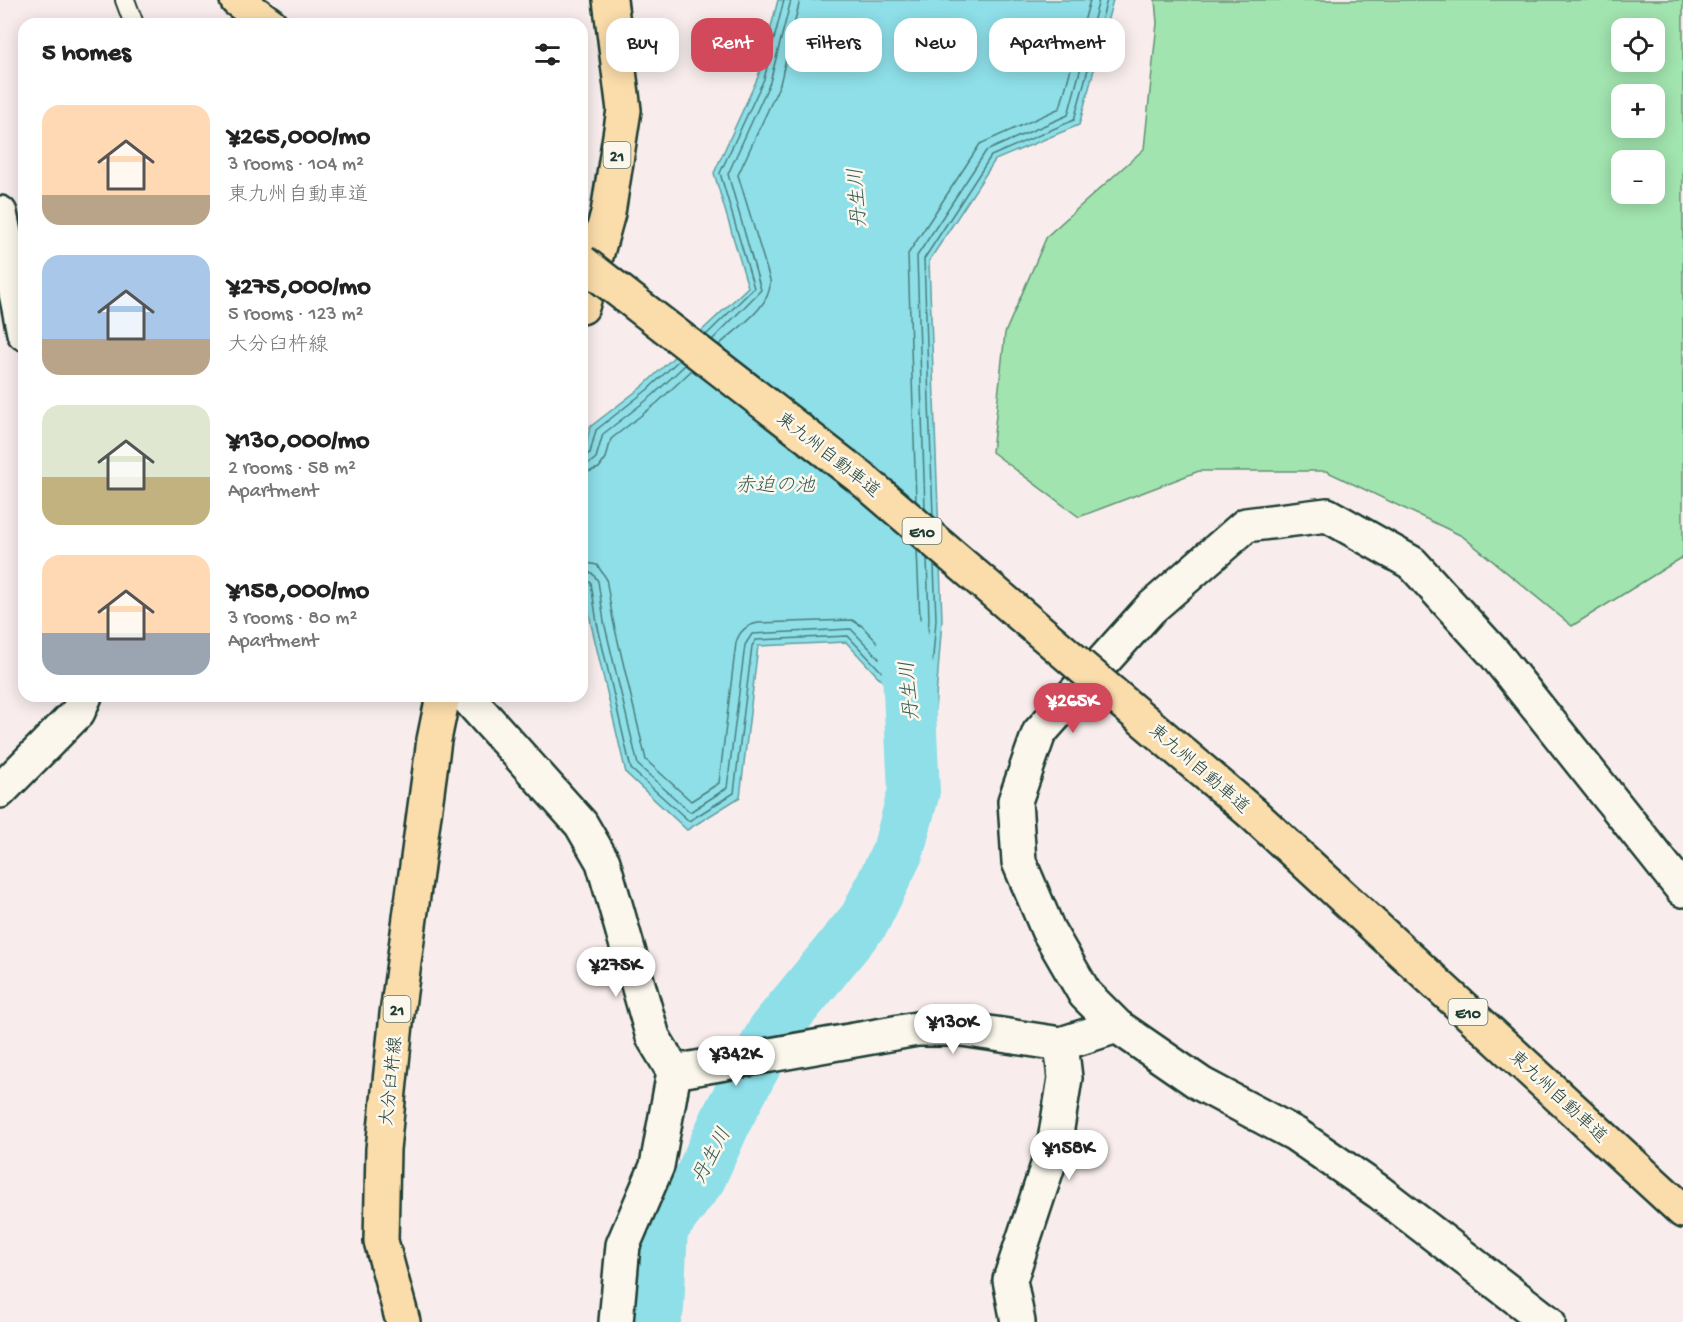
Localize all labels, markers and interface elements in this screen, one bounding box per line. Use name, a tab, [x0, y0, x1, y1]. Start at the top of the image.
chip: Buy	[606, 18, 679, 72]
chip: Rent	[691, 18, 773, 72]
chip: Filters	[785, 18, 882, 72]
chip: New	[894, 18, 977, 72]
chip: Apartment	[989, 18, 1125, 72]
map controls	[1611, 18, 1665, 204]
button: locate	[1611, 18, 1665, 72]
icon: filters	[531, 38, 564, 71]
text: 5 homes	[42, 39, 131, 70]
button: +	[1611, 84, 1665, 138]
text: ¥265,000/mo	[228, 123, 370, 154]
icon: home	[90, 129, 162, 201]
road number: 21	[604, 142, 630, 168]
button: −	[1611, 150, 1665, 204]
text: 3 rooms · 104 m²	[228, 154, 364, 177]
water label: 丹生川	[845, 167, 873, 229]
text: 東九州自動車道	[228, 185, 368, 208]
text: ¥275,000/mo	[228, 273, 371, 304]
icon: home	[90, 279, 162, 351]
text: 5 rooms · 123 m²	[228, 304, 364, 327]
text: 大分臼杵線	[228, 335, 328, 358]
street label: 東九州自動車道	[771, 408, 884, 503]
text: ¥130,000/mo	[228, 427, 369, 458]
icon: home	[90, 429, 162, 501]
text: 2 rooms · 58 m²	[228, 458, 356, 481]
water label: 赤迫の池	[735, 474, 816, 499]
text: Apartment	[228, 481, 318, 504]
road number: E10	[902, 518, 942, 544]
text: ¥158,000/mo	[228, 577, 369, 608]
icon: home	[90, 579, 162, 651]
text: 3 rooms · 80 m²	[228, 608, 357, 631]
text: Apartment	[228, 631, 318, 654]
water label: 丹生川	[896, 660, 926, 722]
pin: ¥265K	[1031, 683, 1115, 734]
text: ¥265K	[1048, 691, 1098, 714]
street label: 東九州自動車道	[1144, 720, 1253, 819]
pin: ¥275K	[574, 947, 658, 998]
text: ¥275K	[590, 955, 642, 978]
road number: 21	[384, 996, 410, 1022]
road number: E10	[1448, 999, 1488, 1025]
pin: ¥130K	[911, 1004, 995, 1055]
text: ¥130K	[928, 1012, 978, 1035]
street label: 大分臼杵線	[376, 1035, 408, 1127]
pin: ¥342K	[694, 1036, 778, 1087]
text: ¥342K	[711, 1044, 761, 1067]
street label: 東九州自動車道	[1504, 1046, 1611, 1148]
water label: 丹生川	[688, 1124, 737, 1189]
pin: ¥158K	[1027, 1130, 1111, 1181]
text: ¥158K	[1044, 1138, 1094, 1161]

